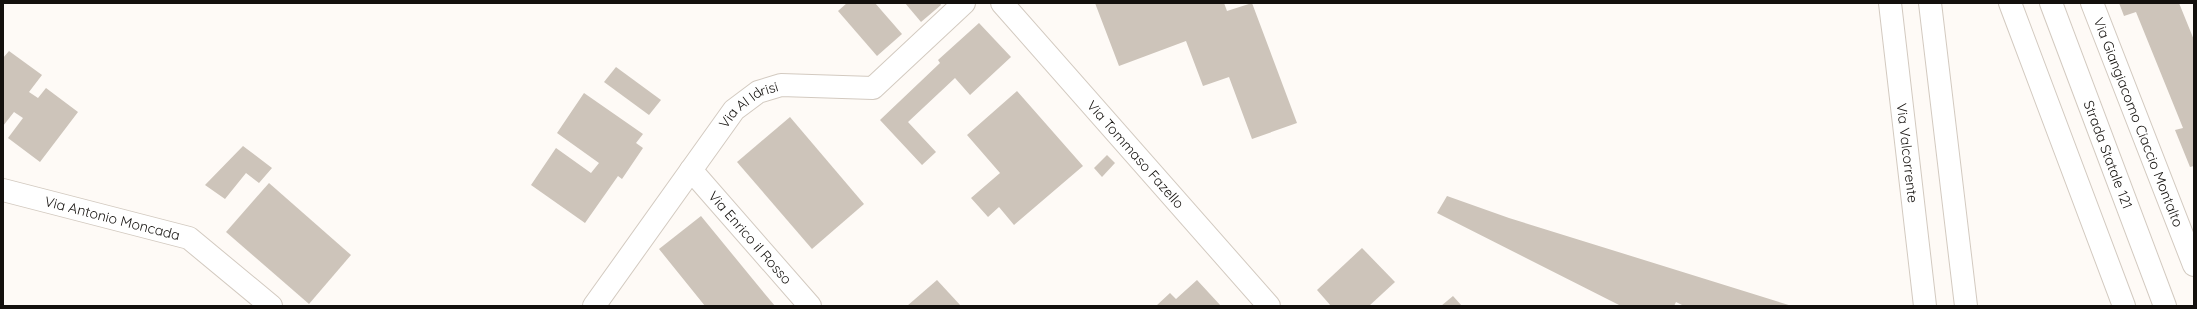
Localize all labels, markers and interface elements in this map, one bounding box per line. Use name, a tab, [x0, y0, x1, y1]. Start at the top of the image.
street label: Via Giangiacomo Ciaccio Montalto	[2090, 15, 2187, 230]
street label: Via Al Idrisi	[715, 77, 780, 132]
street label: Via Tommaso Fazello	[1083, 97, 1188, 212]
street label: Strada Statale 121	[2079, 98, 2137, 211]
street label: Via Valcorrente	[1893, 102, 1922, 204]
street label: Via Enrico il Rosso	[705, 187, 796, 288]
street label: Via Antonio Moncada	[43, 192, 182, 244]

